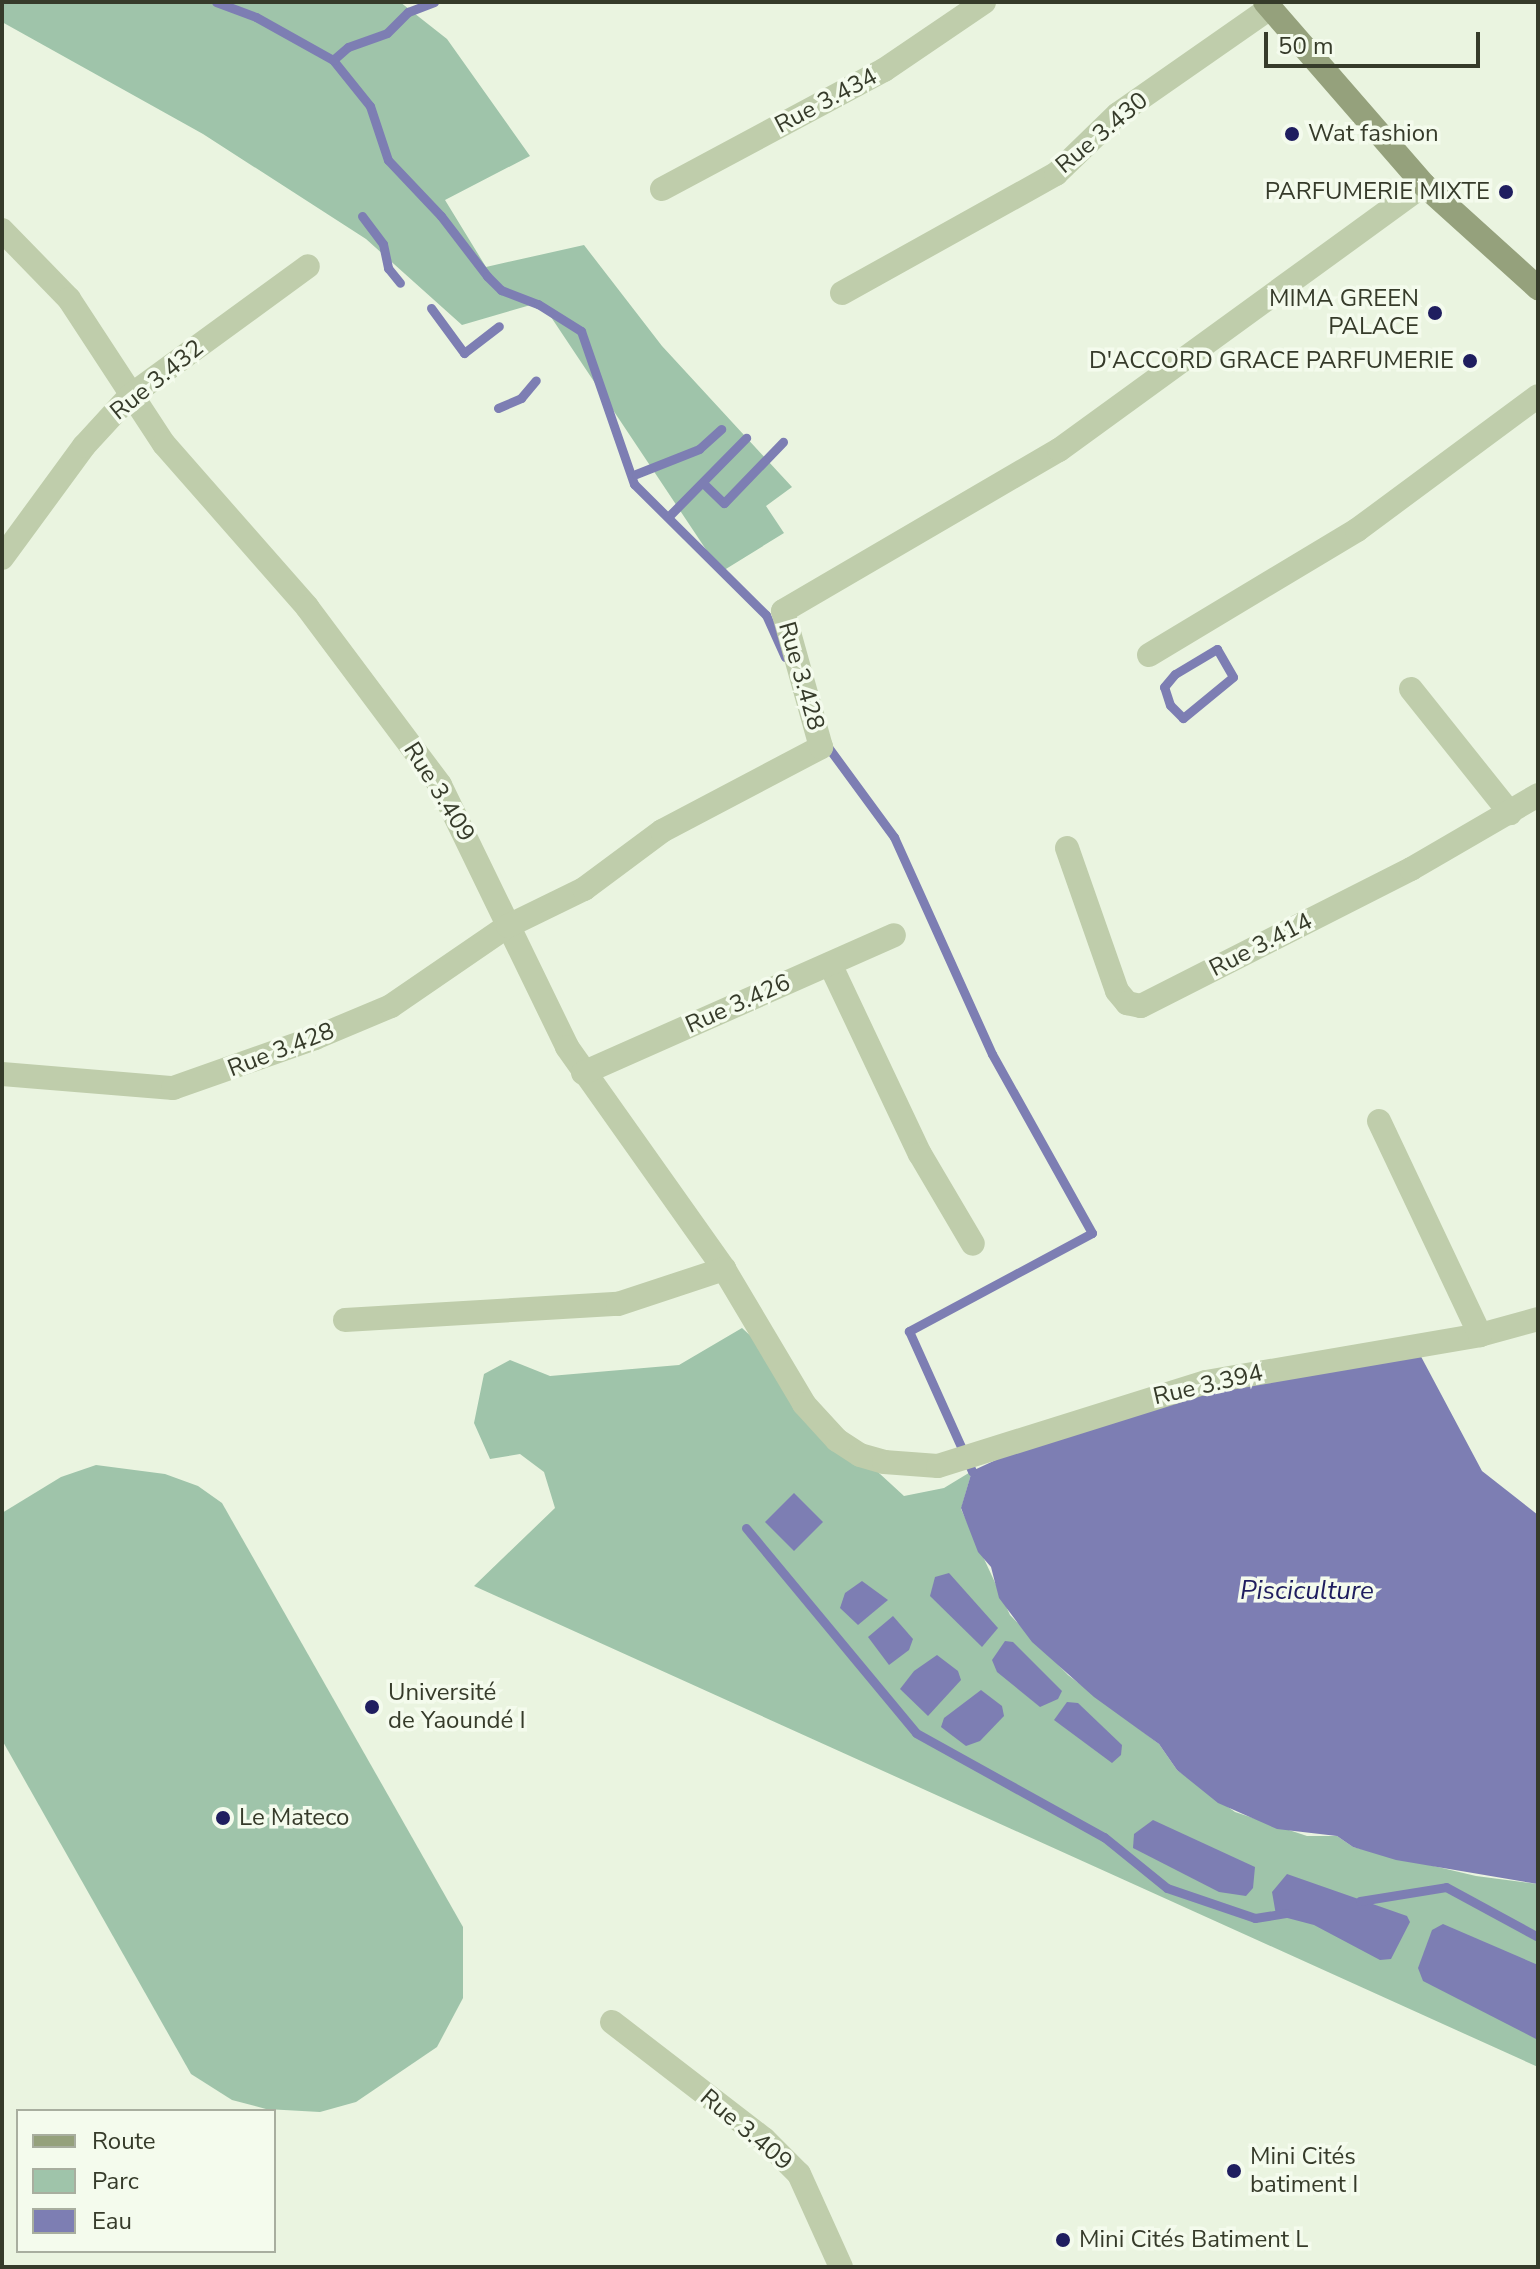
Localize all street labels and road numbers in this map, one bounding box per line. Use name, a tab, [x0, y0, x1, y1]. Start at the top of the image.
street label: Rue 3.434	[770, 62, 882, 140]
street label: Rue 3.430	[1050, 86, 1154, 180]
street label: Rue 3.432	[105, 334, 209, 426]
street label: Rue 3.428	[772, 618, 830, 734]
street label: Rue 3.409	[397, 737, 481, 847]
street label: Rue 3.414	[1205, 907, 1317, 983]
street label: Rue 3.426	[681, 968, 795, 1040]
street label: Rue 3.428	[224, 1017, 338, 1083]
street label: Rue 3.394	[1150, 1358, 1266, 1412]
street label: Rue 3.409	[694, 2083, 798, 2177]

